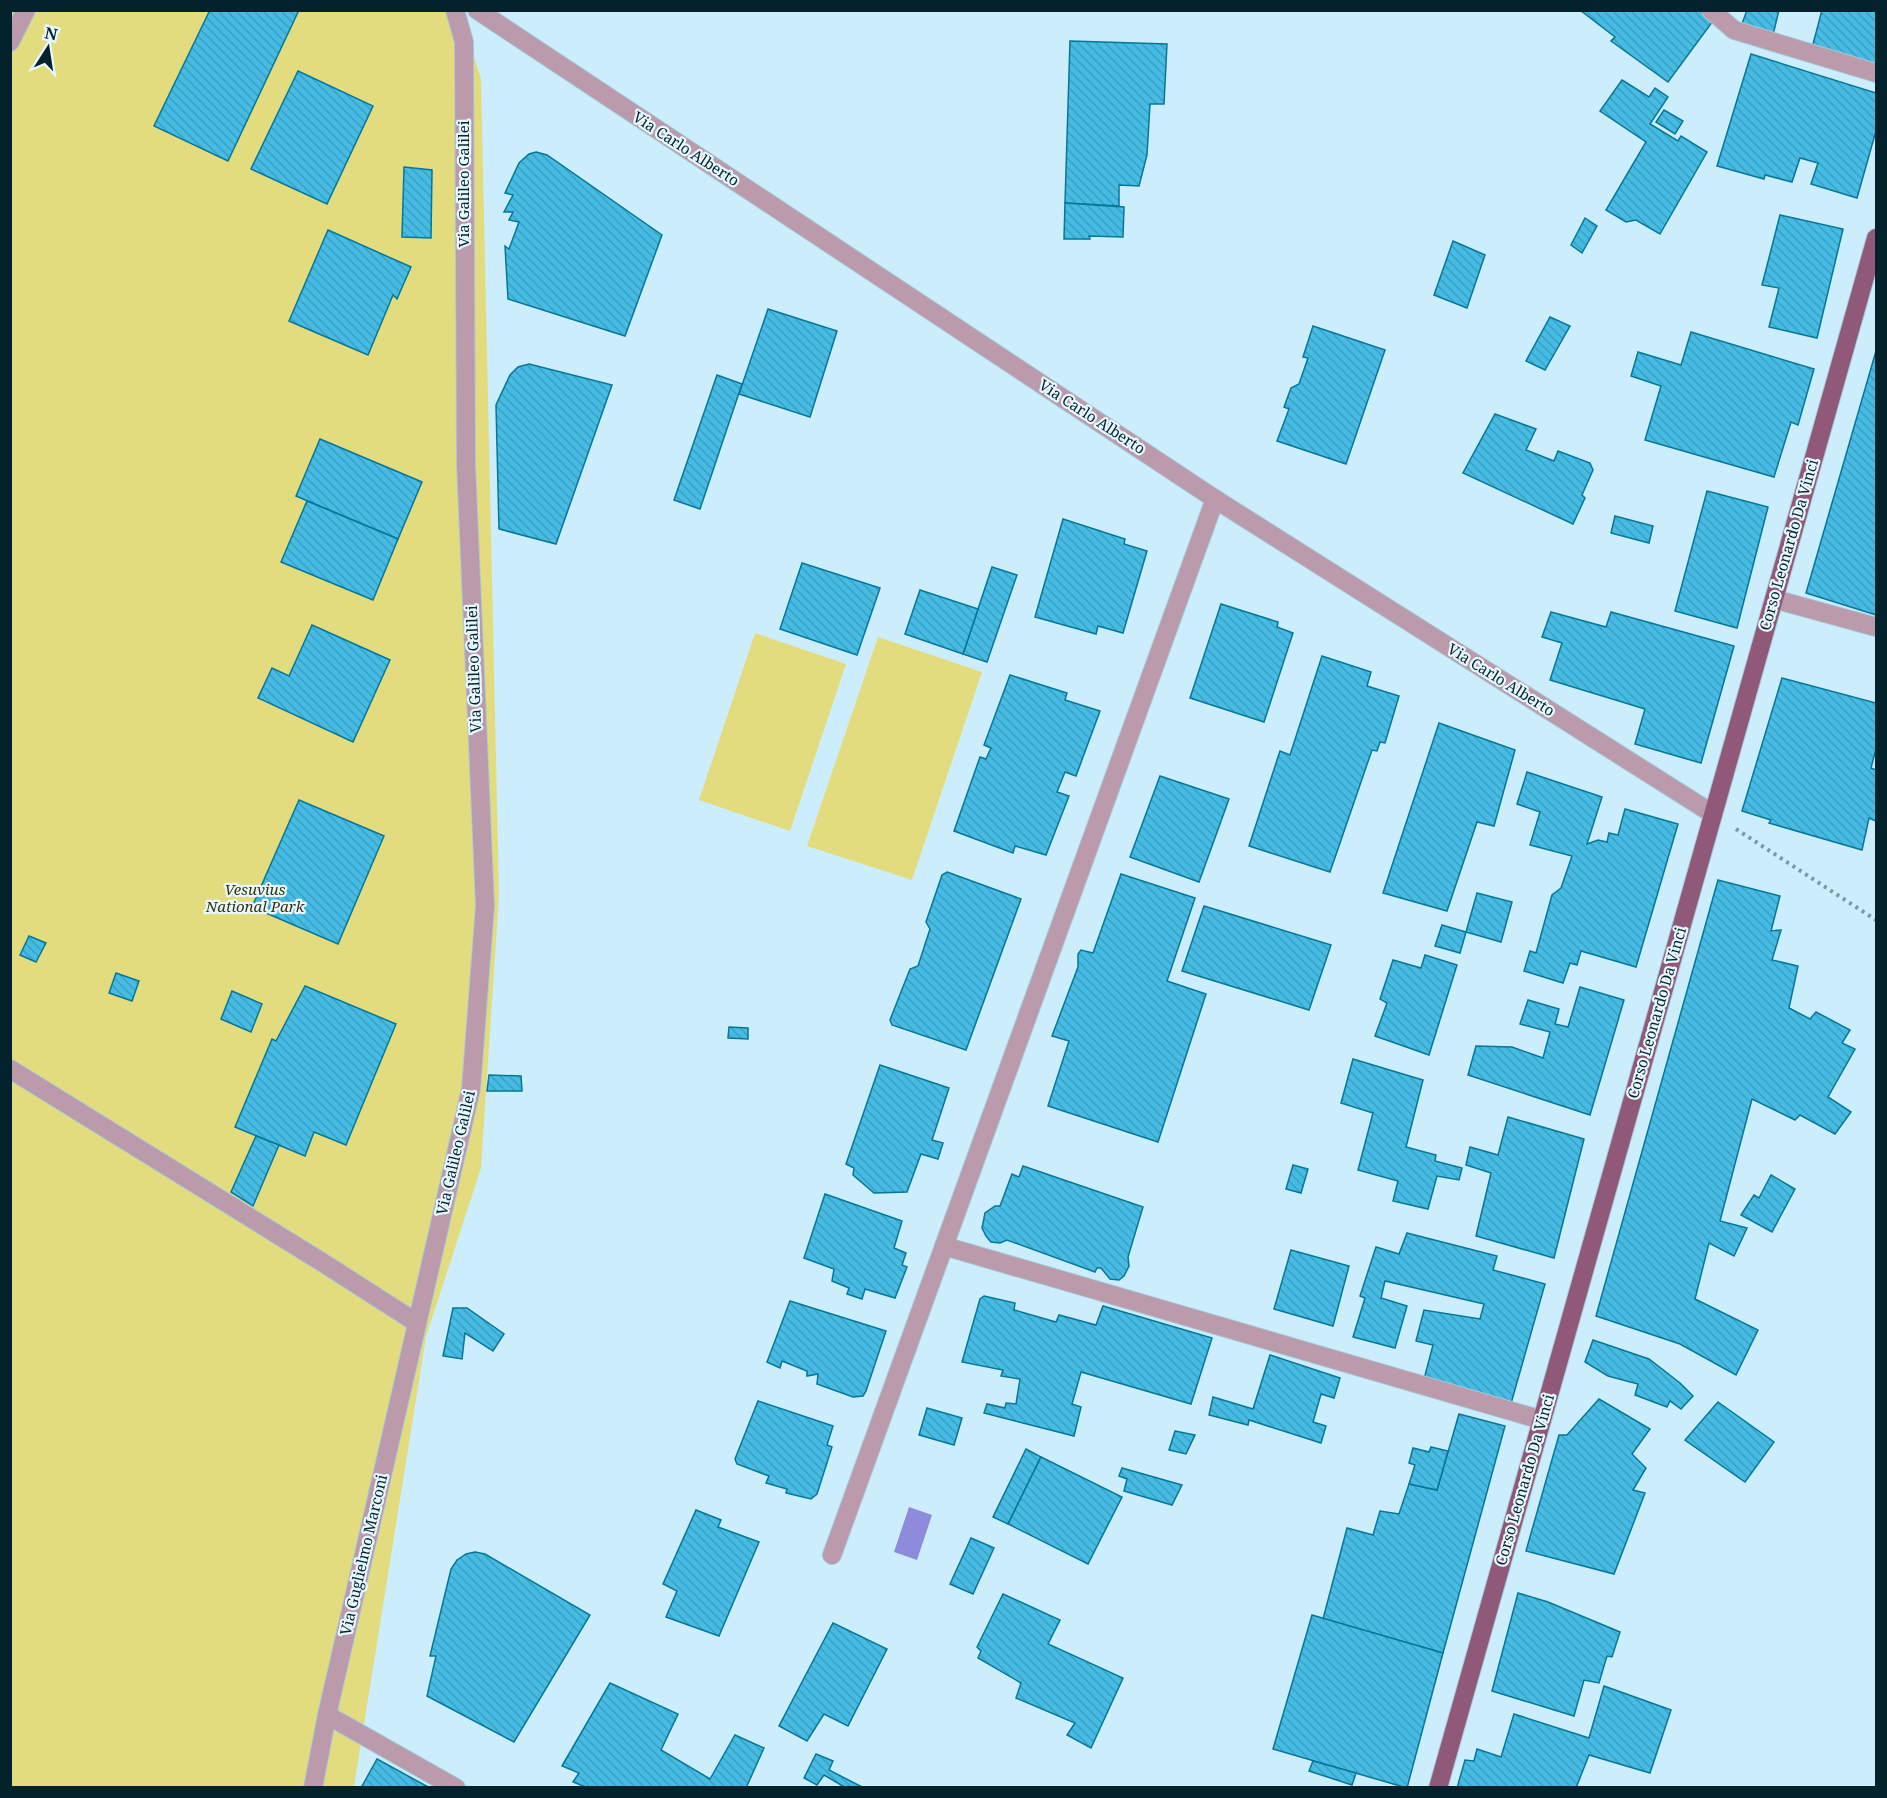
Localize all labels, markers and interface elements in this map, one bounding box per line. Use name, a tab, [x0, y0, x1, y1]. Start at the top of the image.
north arrow	[18, 18, 78, 78]
text: N	[43, 21, 60, 45]
street label: Via Carlo Alberto	[630, 106, 743, 190]
street label: Via Galileo Galilei	[453, 120, 473, 248]
street label: Via Carlo Alberto	[1036, 374, 1149, 458]
street label: Corso Leonardo Da Vinci	[1754, 457, 1822, 633]
street label: Via Galileo Galilei	[461, 605, 485, 733]
street label: Via Carlo Alberto	[1444, 638, 1559, 720]
park label: Vesuvius National Park	[205, 879, 305, 916]
street label: Corso Leonardo Da Vinci	[1622, 925, 1690, 1101]
street label: Via Galileo Galilei	[431, 1088, 479, 1217]
street label: Corso Leonardo Da Vinci	[1490, 1392, 1558, 1568]
street label: Via Guglielmo Marconi	[335, 1472, 391, 1637]

